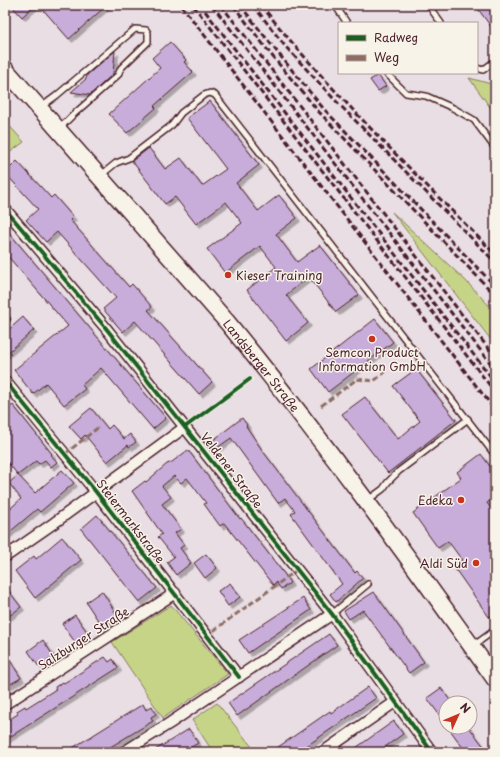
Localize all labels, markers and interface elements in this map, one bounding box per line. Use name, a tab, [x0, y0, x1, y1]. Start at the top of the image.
legend	[338, 22, 478, 74]
text: Radweg	[374, 28, 418, 46]
text: Weg	[374, 48, 399, 66]
place label: Kieser Training	[236, 266, 322, 284]
marker: Kieser Training	[223, 270, 233, 280]
street label: Landsberger Straße	[219, 315, 304, 415]
marker: Semcon Product Information GmbH	[367, 334, 377, 344]
place label: Semcon Product Information GmbH	[318, 343, 426, 375]
street label: Veldener Straße	[197, 428, 267, 512]
street label: Steiermarkstraße	[92, 475, 170, 567]
place label: Edeka	[418, 491, 454, 509]
marker: Edeka	[456, 495, 466, 505]
place label: Aldi Süd	[420, 554, 468, 572]
marker: Aldi Süd	[471, 558, 481, 568]
street label: Salzburger Straße	[34, 602, 132, 674]
north arrow	[438, 695, 478, 735]
text: N	[456, 699, 475, 717]

